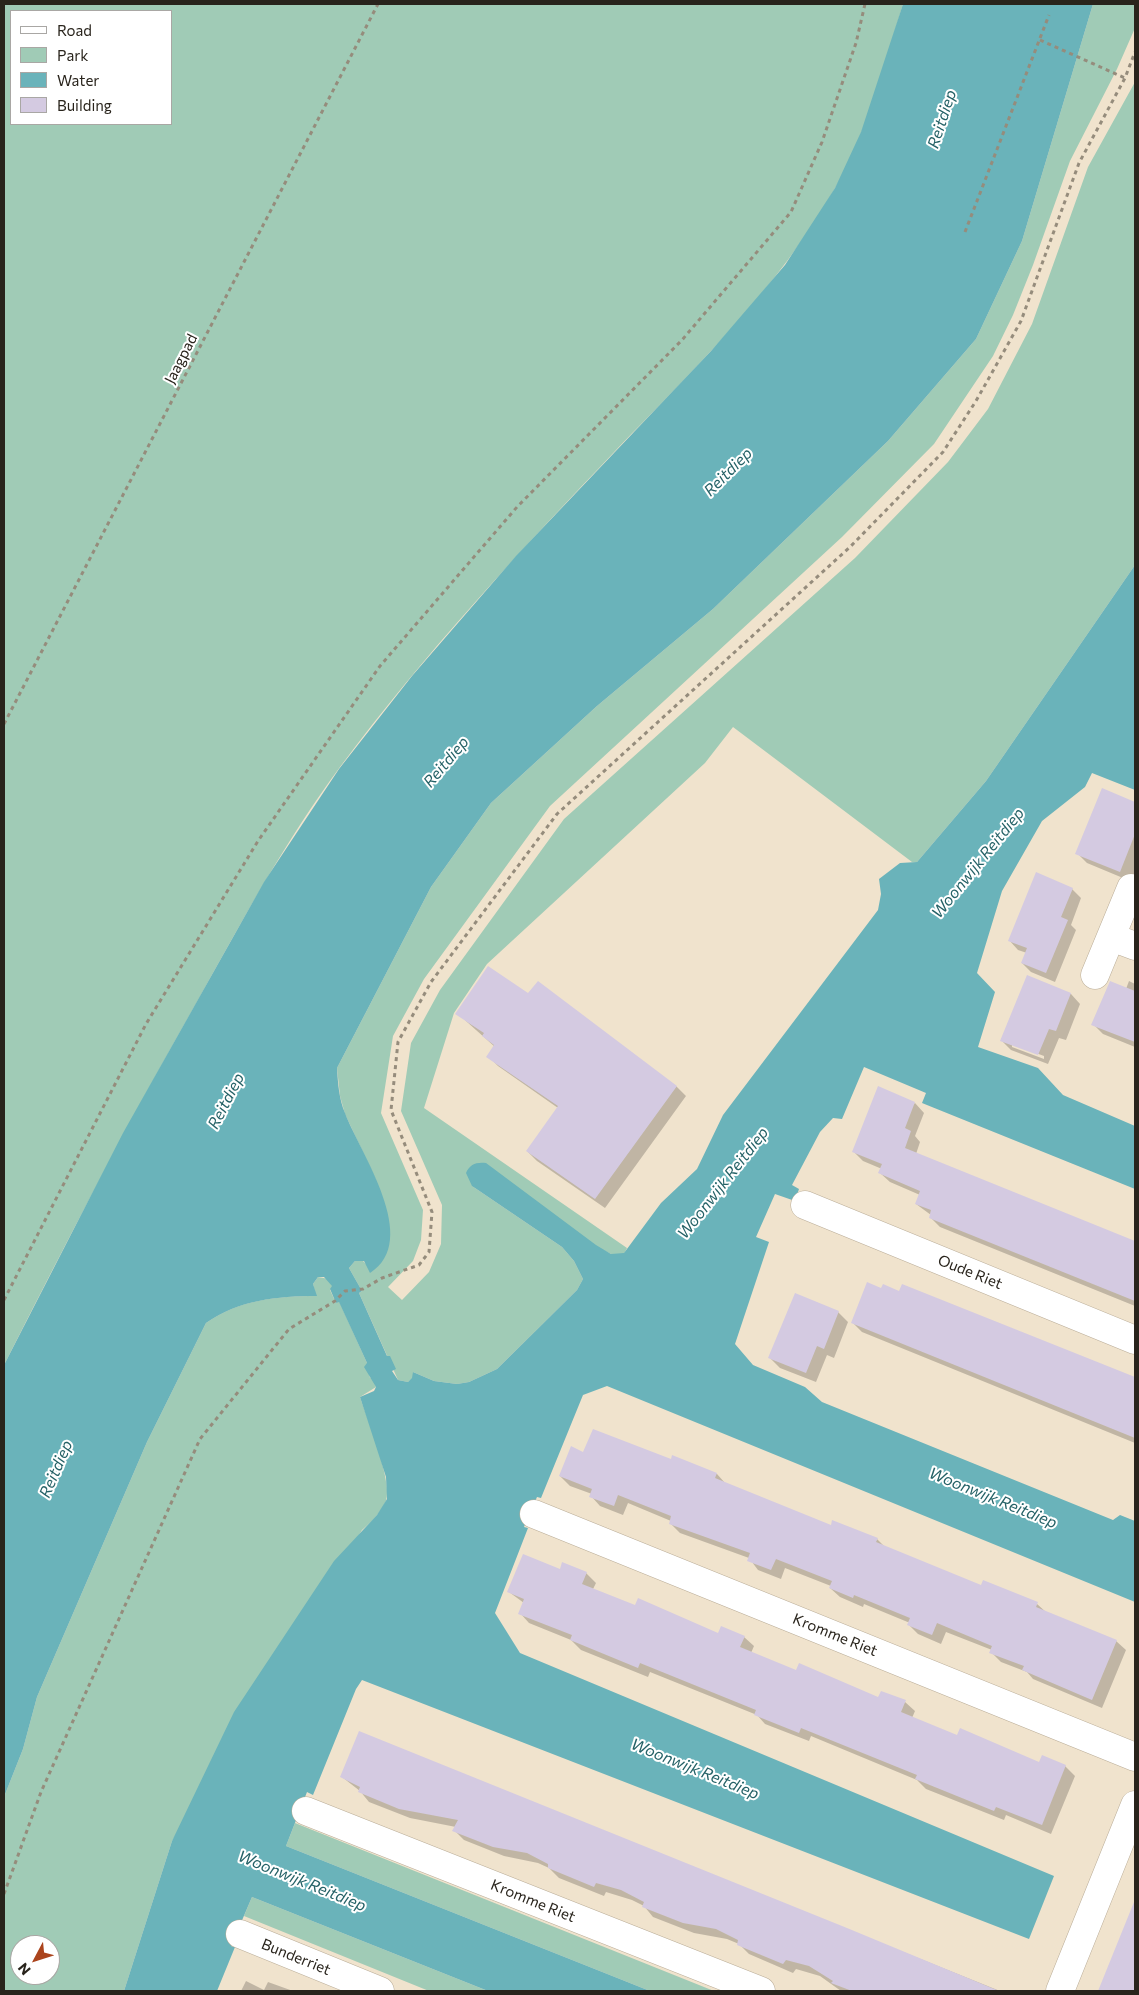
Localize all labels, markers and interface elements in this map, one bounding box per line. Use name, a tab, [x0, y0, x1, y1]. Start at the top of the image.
legend	[10, 10, 172, 125]
text: Road	[57, 21, 92, 39]
text: Park	[57, 46, 88, 64]
text: Water	[57, 71, 99, 89]
water label: Reitdiep	[924, 87, 960, 151]
text: Building	[57, 96, 112, 114]
street label: Jaagpad	[161, 331, 201, 387]
water label: Reitdiep	[700, 444, 756, 500]
water label: Reitdiep	[419, 733, 473, 791]
water label: Woonwijk Reitdiep	[928, 804, 1028, 922]
water label: Reitdiep	[204, 1070, 248, 1132]
water label: Woonwijk Reitdiep	[673, 1123, 773, 1243]
street label: Oude Riet	[935, 1251, 1005, 1293]
water label: Reitdiep	[35, 1437, 77, 1501]
water label: Woonwijk Reitdiep	[926, 1464, 1060, 1532]
street label: Kromme Riet	[790, 1610, 880, 1660]
water label: Woonwijk Reitdiep	[628, 1735, 762, 1803]
water label: Woonwijk Reitdiep	[235, 1847, 369, 1915]
street label: Kromme Riet	[488, 1876, 578, 1926]
north arrow	[10, 1935, 60, 1985]
street label: Bunderriet	[259, 1935, 333, 1979]
text: N	[14, 1960, 34, 1979]

